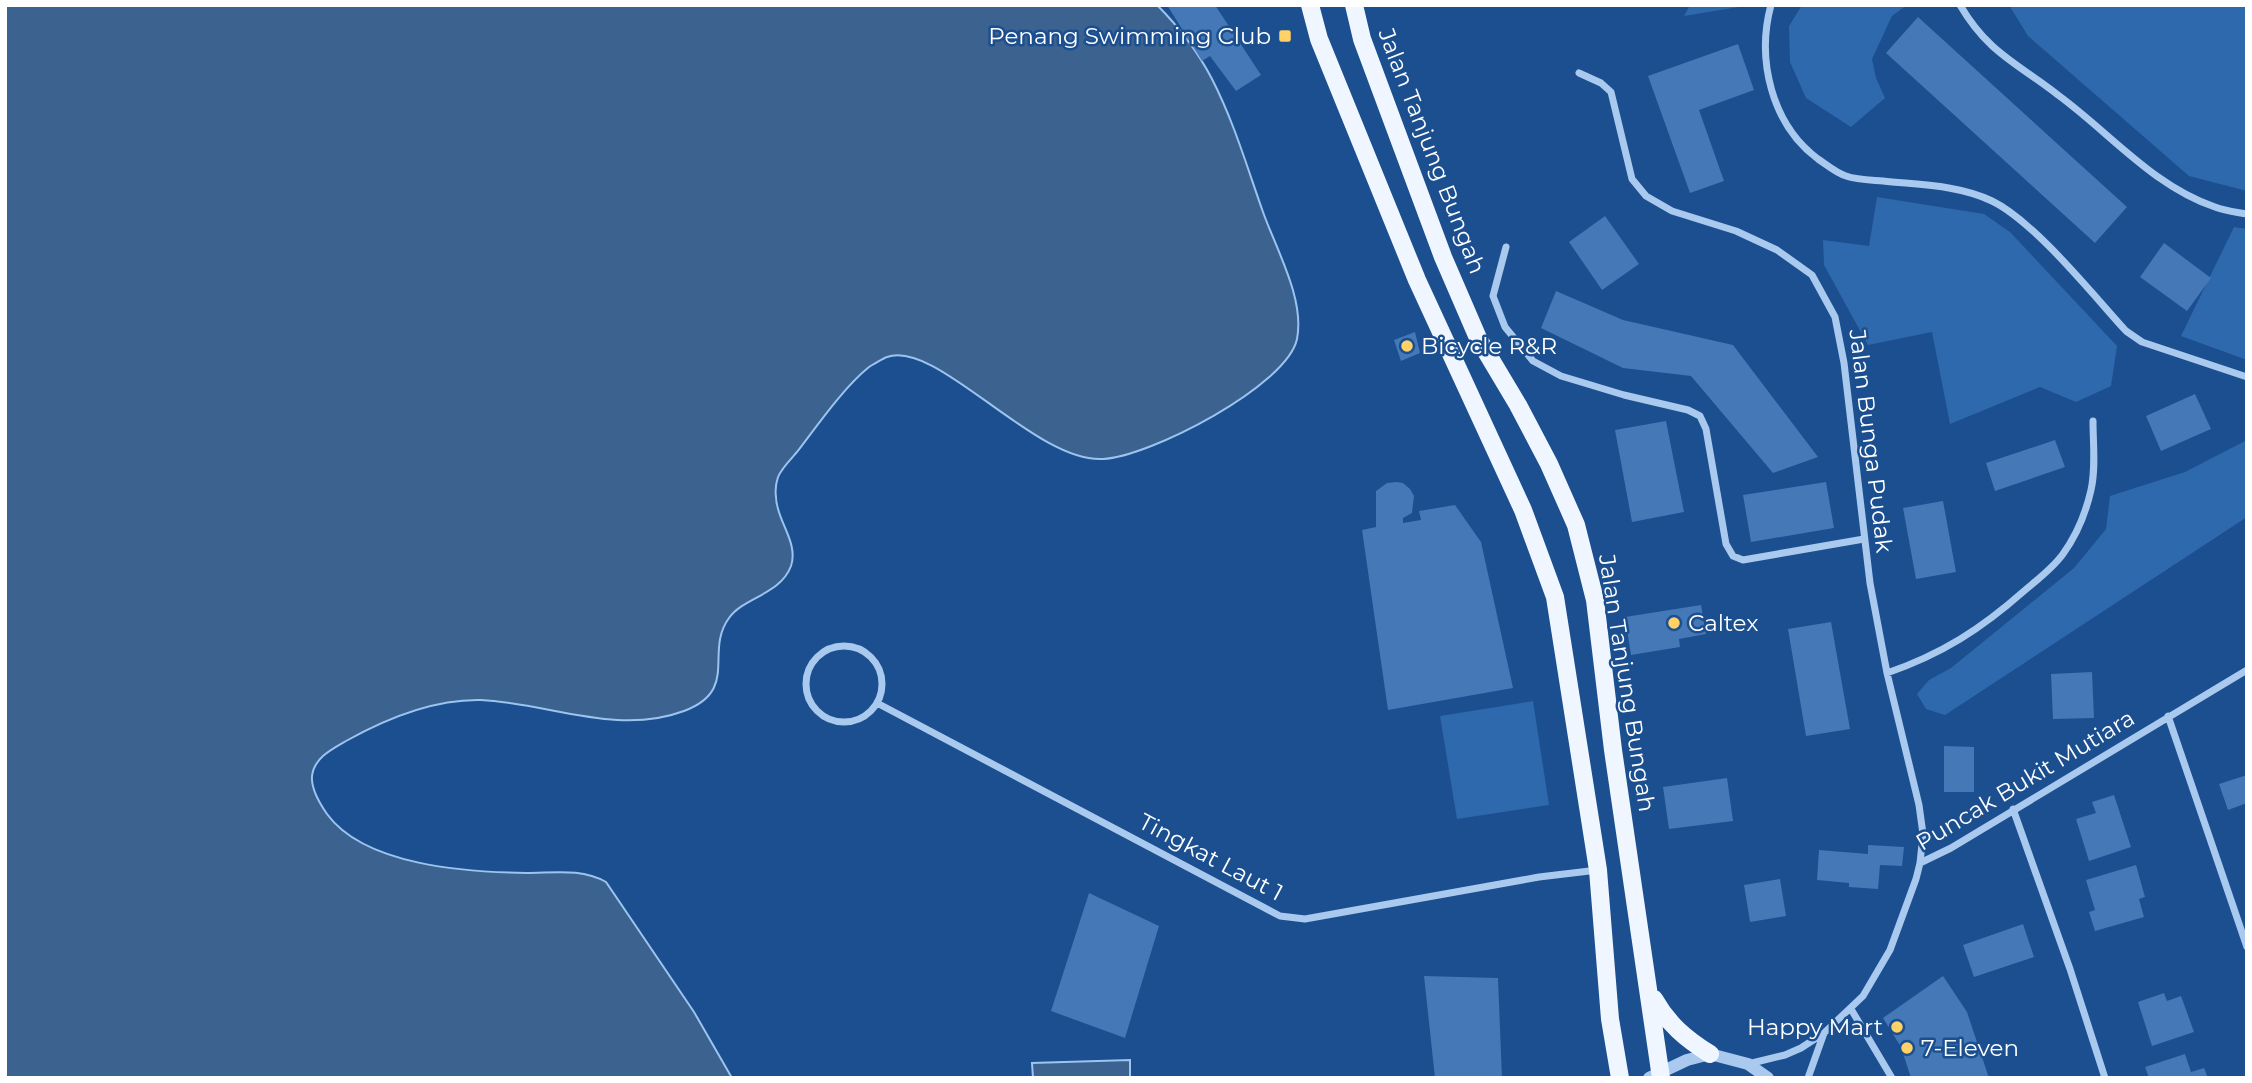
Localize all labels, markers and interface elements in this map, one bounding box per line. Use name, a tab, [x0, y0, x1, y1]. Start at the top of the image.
place label: Penang Swimming Club	[988, 22, 1271, 50]
street label: Jalan Tanjung Bungah	[1372, 24, 1492, 278]
marker: Penang Swimming Club	[1277, 28, 1293, 44]
street label: Jalan Bunga Pudak	[1843, 327, 1899, 555]
place label: Bicycle R&R	[1421, 332, 1557, 360]
marker: Bicycle R&R	[1399, 338, 1415, 354]
street label: Jalan Tanjung Bungah	[1593, 551, 1661, 814]
place label: Caltex	[1688, 609, 1758, 637]
marker: Caltex	[1666, 615, 1682, 631]
street label: Puncak Bukit Mutiara	[1911, 704, 2139, 856]
street label: Tingkat Laut 1	[1134, 807, 1288, 907]
place label: Happy Mart	[1747, 1013, 1883, 1041]
marker: Happy Mart	[1889, 1019, 1905, 1035]
place label: 7-Eleven	[1921, 1034, 2019, 1062]
marker: 7-Eleven	[1899, 1040, 1915, 1056]

